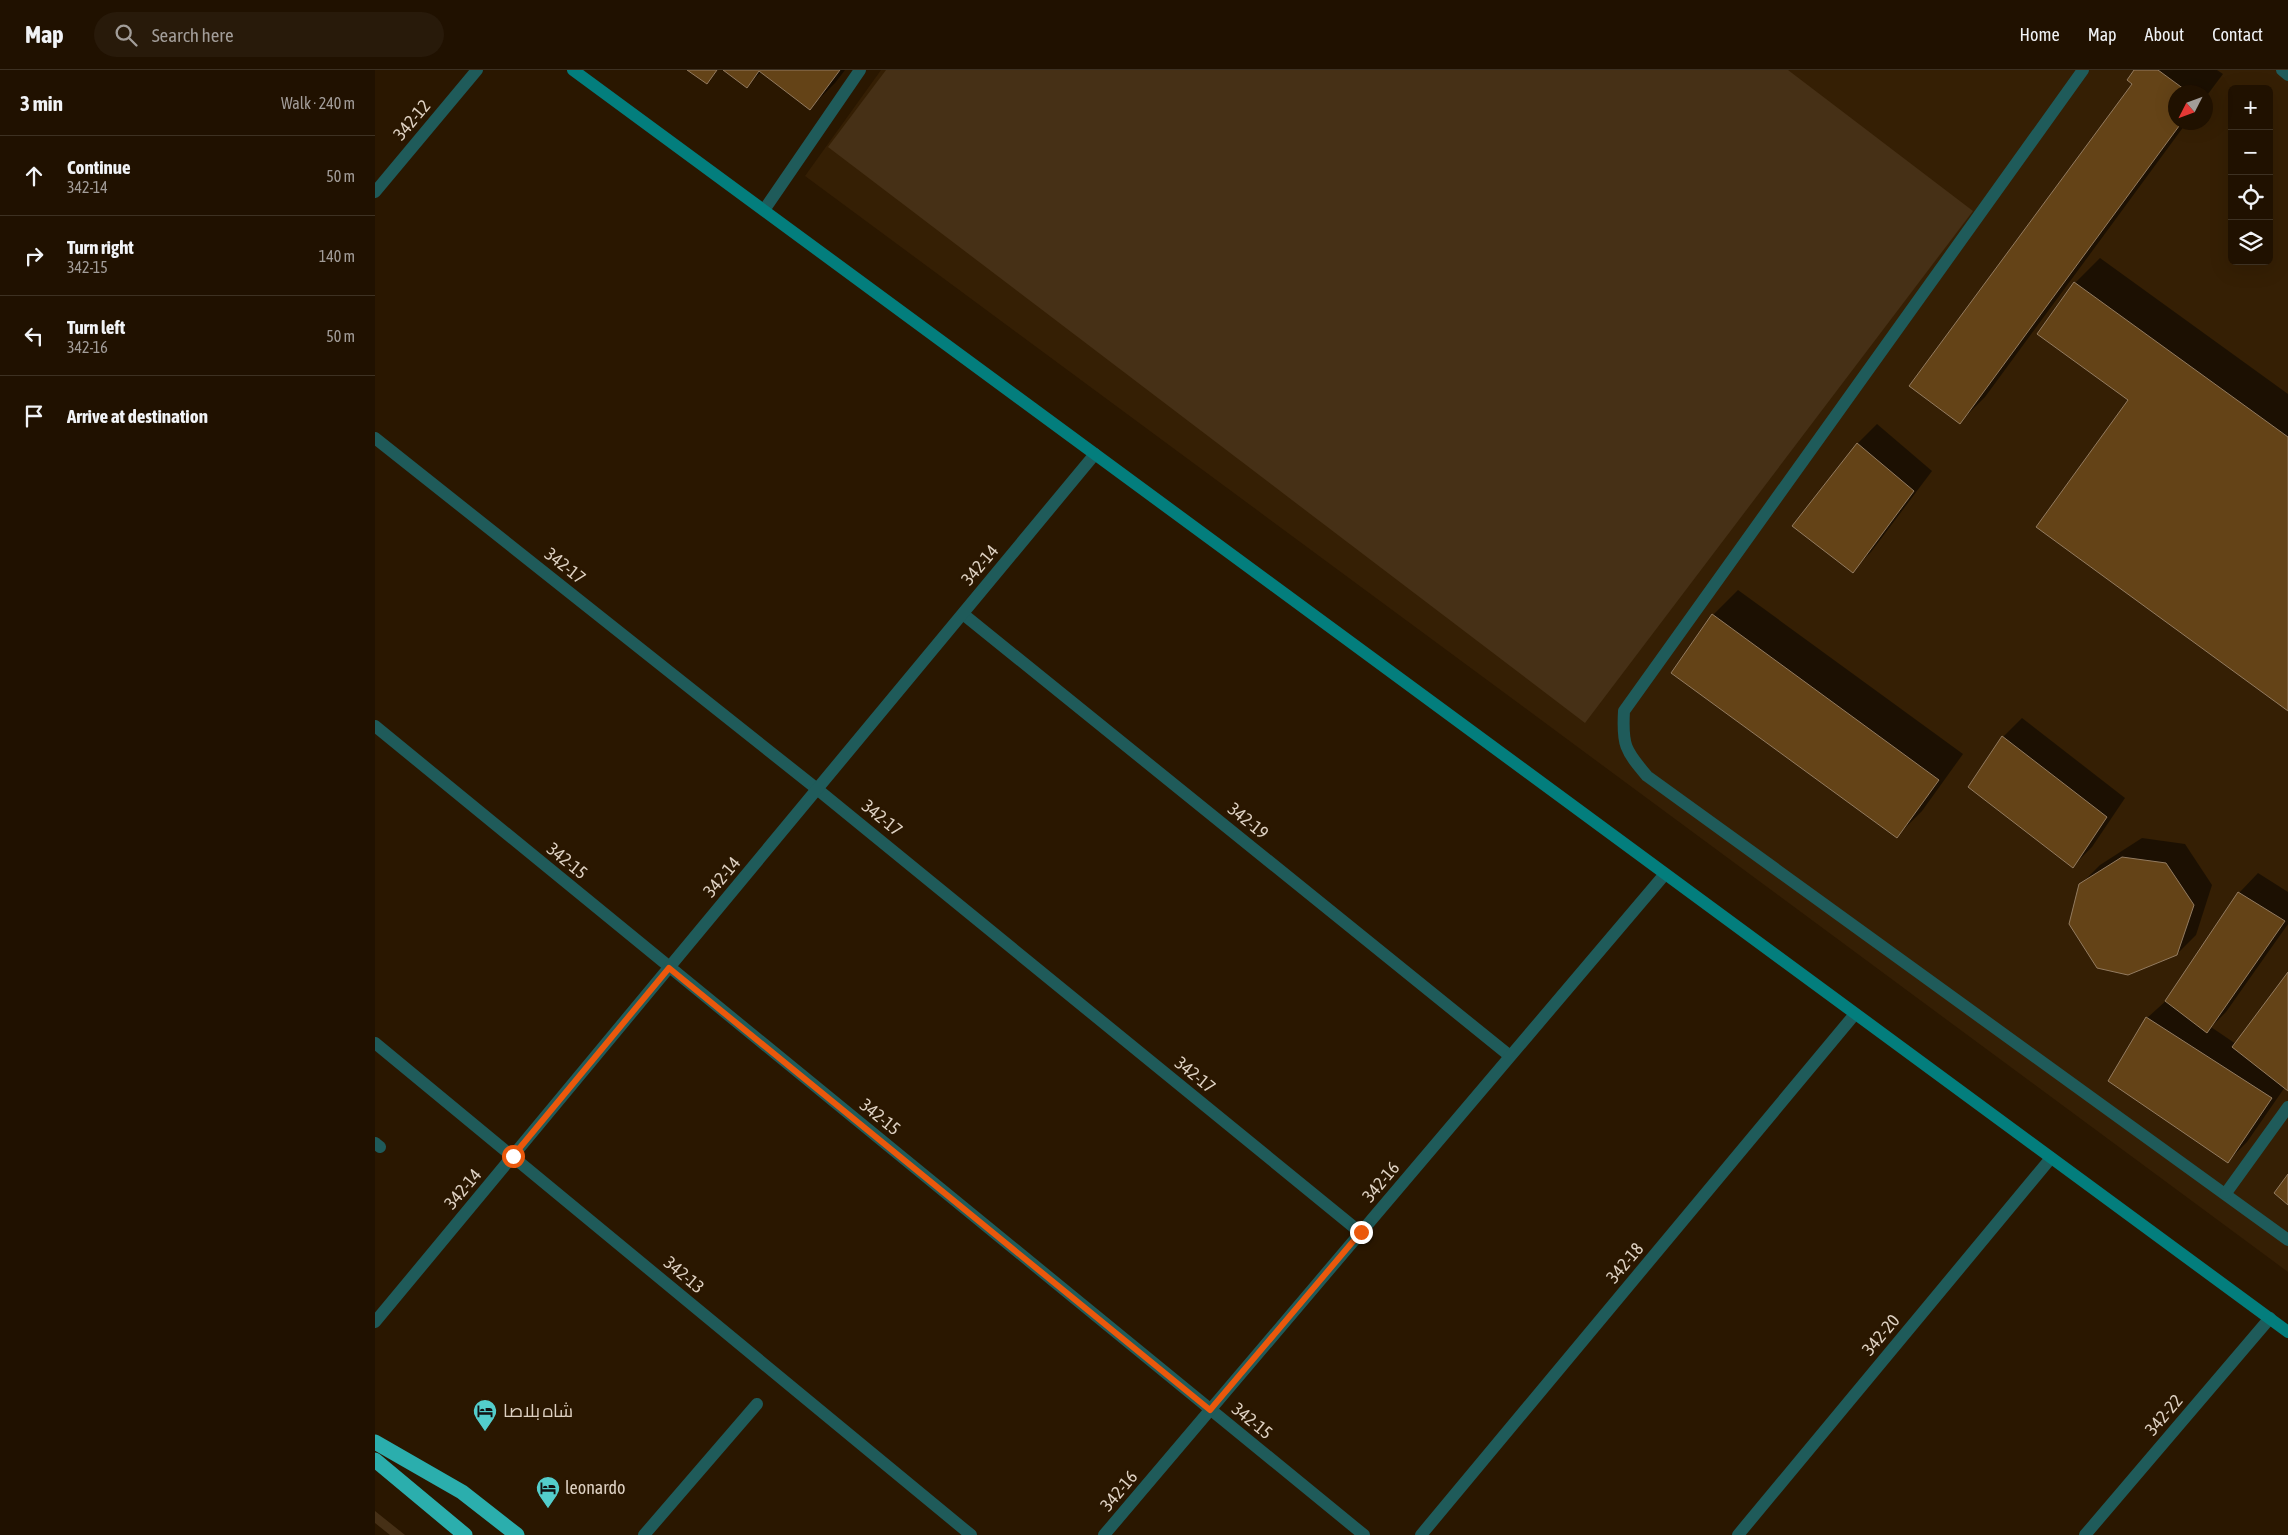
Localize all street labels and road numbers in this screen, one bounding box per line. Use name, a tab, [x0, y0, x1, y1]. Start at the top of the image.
street label: 342-12	[389, 95, 434, 144]
street label: 342-14	[957, 540, 1002, 589]
street label: 342-17	[541, 543, 590, 588]
street label: 342-17	[858, 795, 907, 840]
street label: 342-19	[1224, 798, 1273, 843]
street label: 342-15	[543, 838, 592, 883]
street label: 342-14	[699, 852, 744, 901]
street label: 342-17	[1171, 1052, 1220, 1097]
street label: 342-15	[856, 1094, 905, 1139]
street label: 342-16	[1358, 1157, 1403, 1206]
street label: 342-14	[440, 1164, 485, 1213]
street label: 342-18	[1602, 1238, 1647, 1287]
street label: 342-13	[660, 1252, 709, 1297]
street label: 342-20	[1858, 1310, 1904, 1359]
street label: 342-22	[2141, 1390, 2187, 1439]
street label: 342-15	[1228, 1398, 1277, 1443]
street label: 342-16	[1096, 1466, 1141, 1515]

